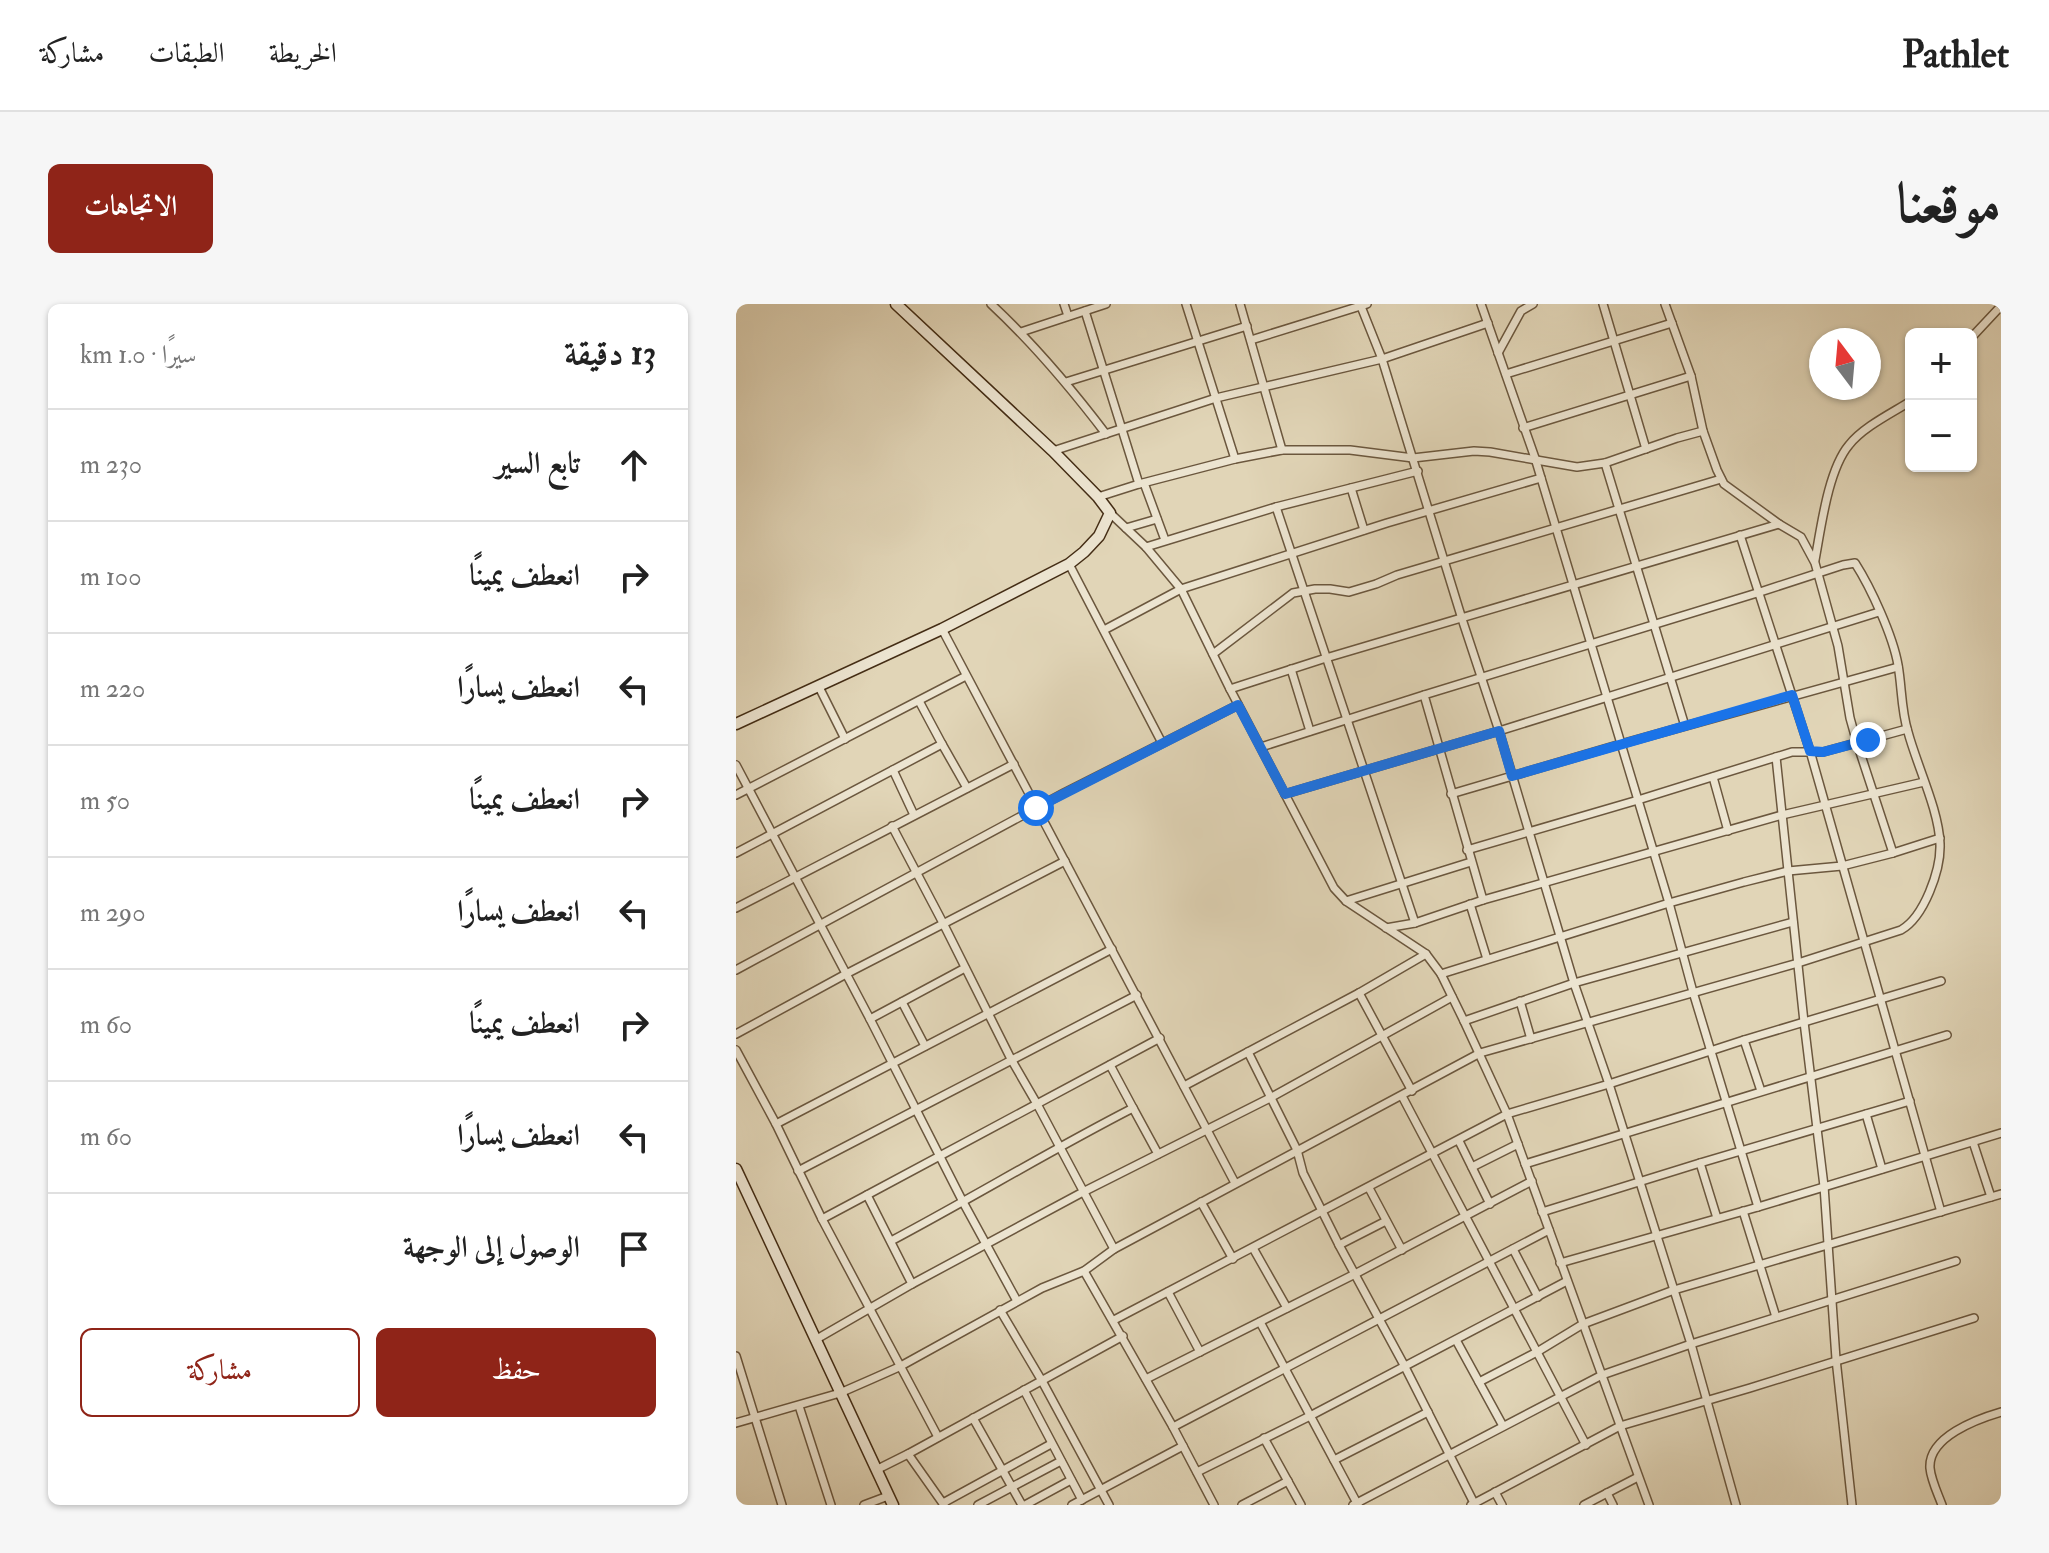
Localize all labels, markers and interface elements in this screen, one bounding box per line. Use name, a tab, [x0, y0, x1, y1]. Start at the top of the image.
text: Pathlet	[1902, 31, 2009, 79]
text: مشاركة	[40, 36, 104, 71]
text: الطبقات	[148, 36, 225, 71]
text: الخريطة	[269, 36, 337, 71]
button: الاتجاهات	[48, 164, 213, 253]
text: موقعنا	[1896, 169, 2001, 240]
north arrow	[1809, 328, 1881, 400]
map controls	[1905, 328, 1977, 472]
button: +	[1905, 328, 1977, 400]
text: 13 دقيقة	[564, 332, 656, 375]
text: سيرًا · 1.0 km	[80, 339, 196, 371]
button: −	[1905, 400, 1977, 472]
icon: ahead	[612, 443, 656, 487]
text: تابع السير	[495, 445, 580, 482]
text: 230 m	[80, 449, 142, 481]
icon: right	[612, 555, 656, 599]
text: انعطف يمينًا	[469, 557, 580, 594]
text: 100 m	[80, 561, 141, 593]
icon: left	[612, 667, 656, 711]
text: انعطف يسارًا	[457, 669, 580, 706]
text: 220 m	[80, 673, 145, 705]
route end	[1850, 722, 1886, 758]
icon: right	[612, 779, 656, 823]
text: انعطف يمينًا	[469, 781, 580, 818]
text: 50 m	[80, 785, 130, 817]
route start	[1018, 790, 1054, 826]
icon: left	[612, 891, 656, 935]
text: انعطف يسارًا	[457, 893, 580, 930]
text: 290 m	[80, 897, 146, 929]
icon: right	[612, 1003, 656, 1047]
text: انعطف يمينًا	[469, 1005, 580, 1042]
text: 60 m	[80, 1009, 132, 1041]
icon: left	[612, 1115, 656, 1159]
text: انعطف يسارًا	[457, 1117, 580, 1154]
text: 60 m	[80, 1121, 132, 1153]
icon: arrive	[612, 1227, 656, 1271]
text: الوصول إلى الوجهة	[403, 1229, 580, 1266]
button: مشاركة	[80, 1328, 360, 1417]
button: حفظ	[376, 1328, 656, 1417]

